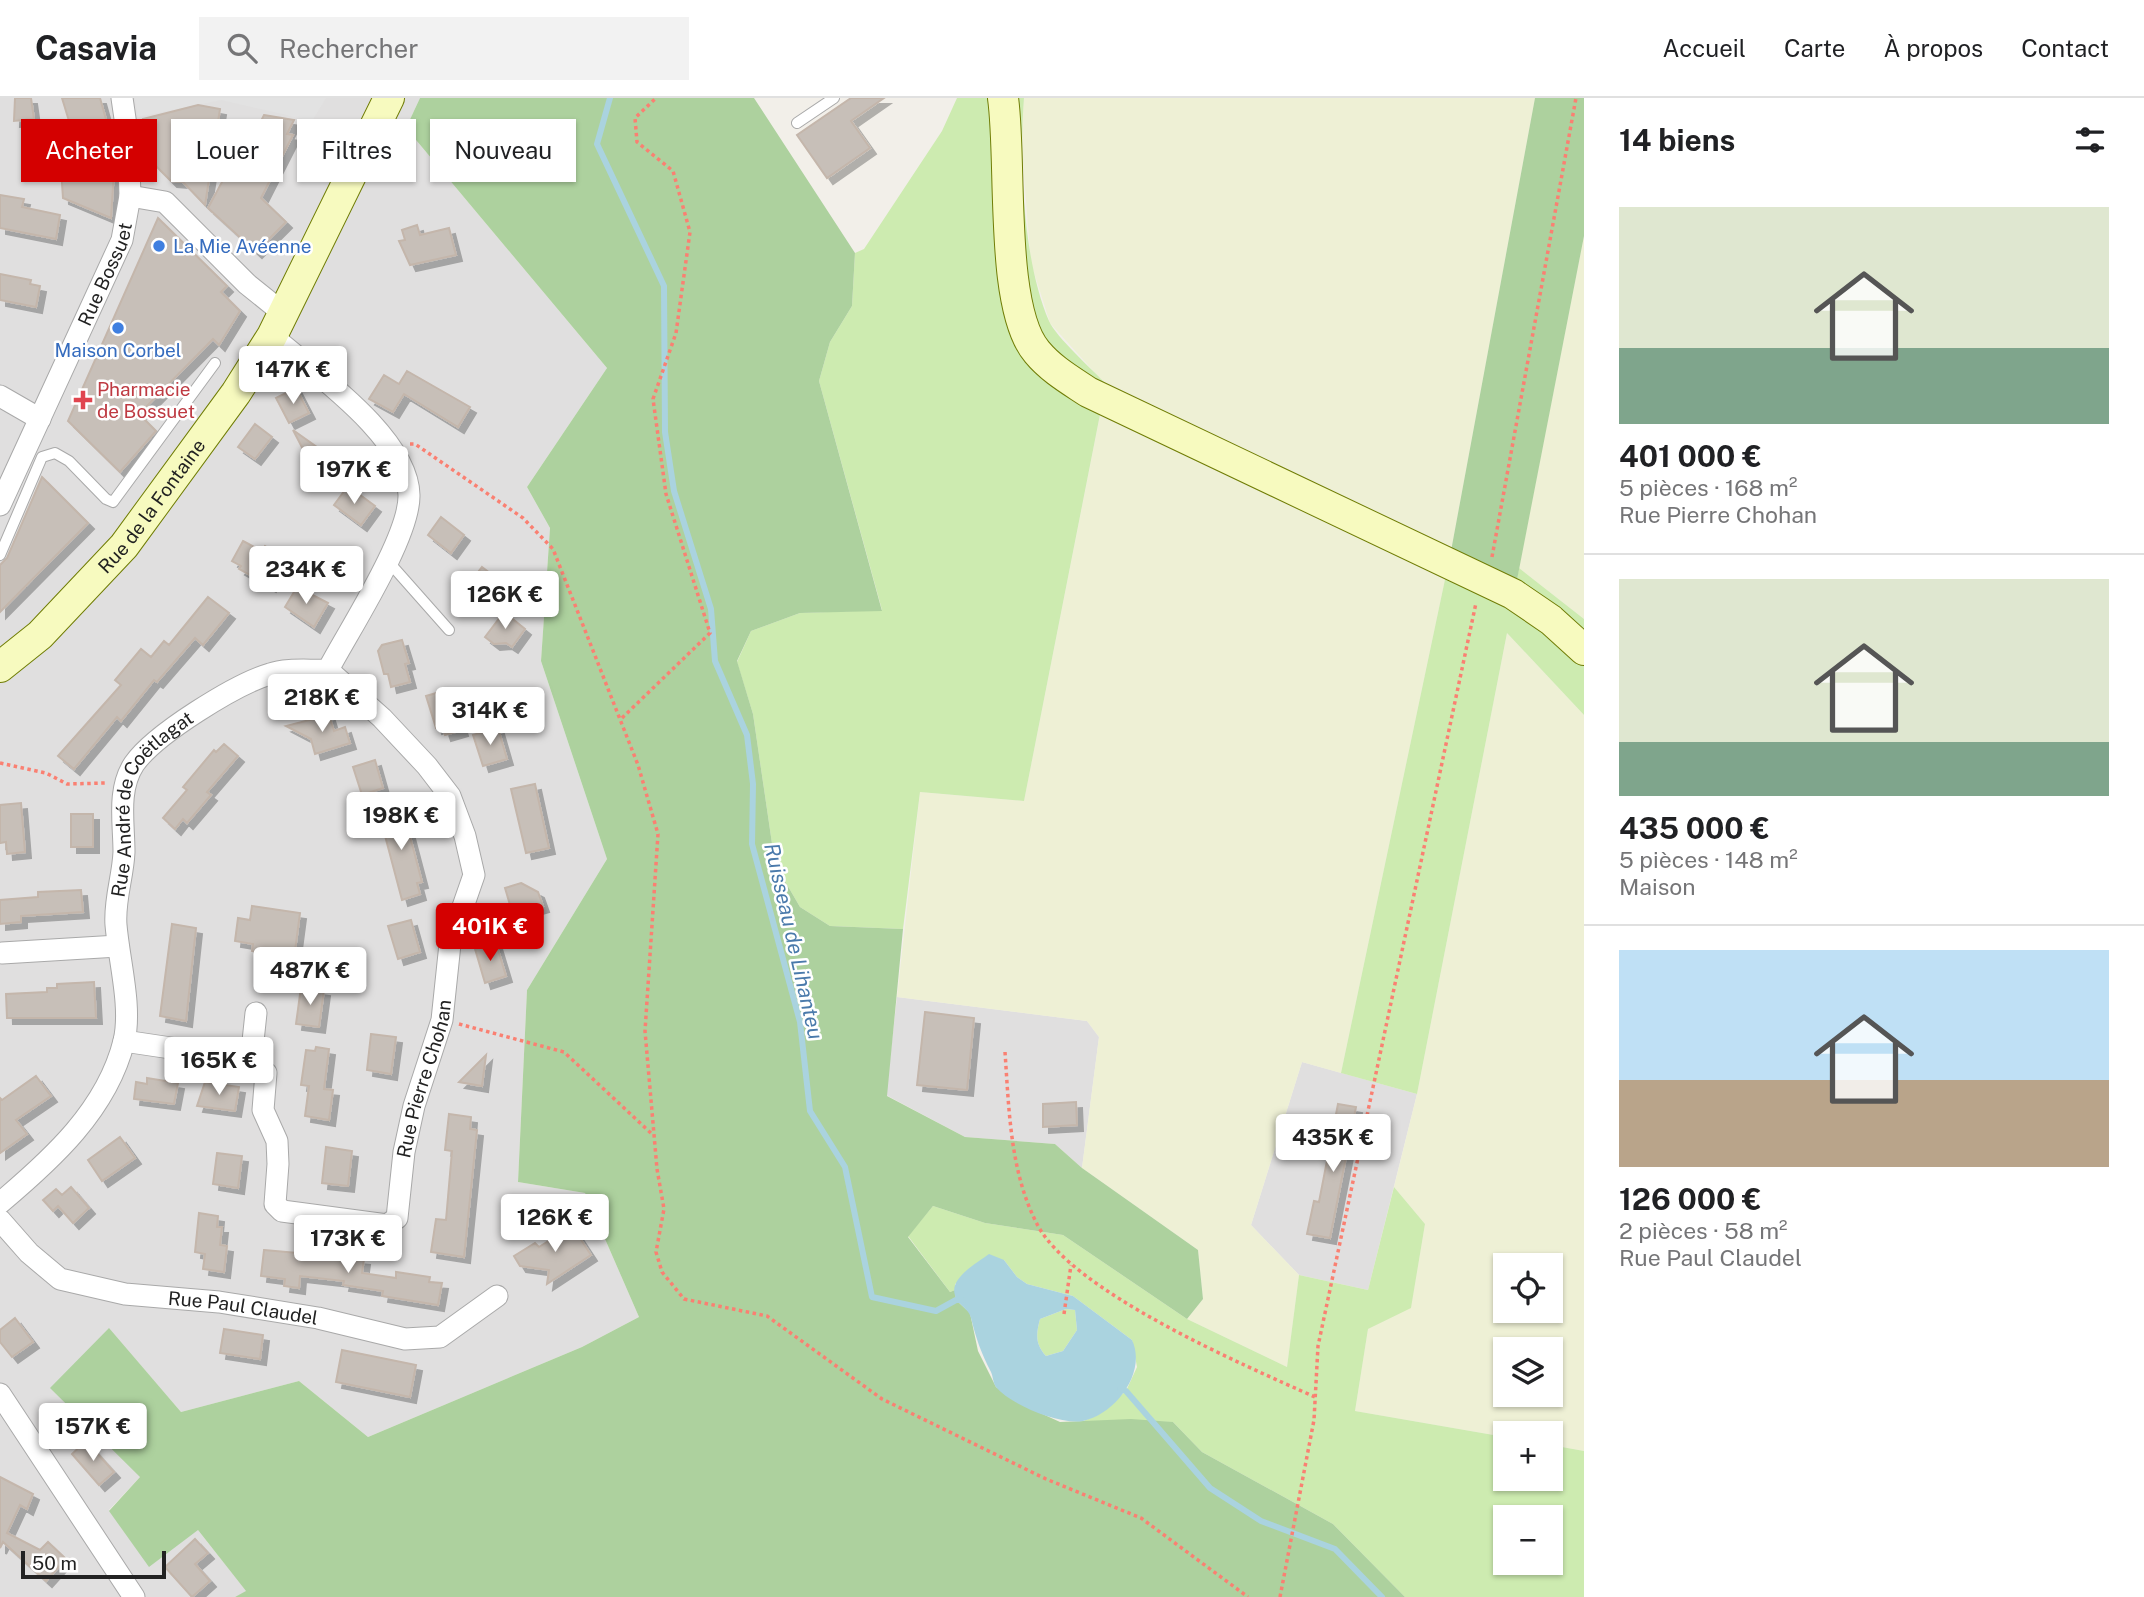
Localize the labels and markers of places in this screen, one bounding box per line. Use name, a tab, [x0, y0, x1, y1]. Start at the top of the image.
place label: La Mie Avéenne	[173, 235, 312, 257]
marker: La Mie Avéenne	[151, 238, 167, 254]
marker: Maison Corbel	[110, 320, 126, 336]
place label: Maison Corbel	[55, 339, 182, 361]
pin: 147K €	[236, 346, 350, 406]
place label: Pharmacie de Bossuet	[97, 378, 195, 422]
marker: Pharmacie de Bossuet	[75, 392, 91, 408]
pin: 197K €	[297, 446, 411, 506]
pin: 234K €	[249, 546, 363, 606]
pin: 126K €	[448, 572, 562, 631]
pin: 218K €	[265, 674, 379, 734]
pin: 314K €	[433, 688, 547, 747]
pin: 198K €	[344, 792, 458, 852]
pin: 401K €	[433, 904, 547, 963]
pin: 487K €	[253, 948, 367, 1007]
pin: 165K €	[162, 1038, 276, 1097]
pin: 435K €	[1276, 1114, 1390, 1174]
pin: 126K €	[498, 1194, 612, 1254]
pin: 173K €	[291, 1216, 405, 1275]
pin: 157K €	[36, 1404, 150, 1463]

